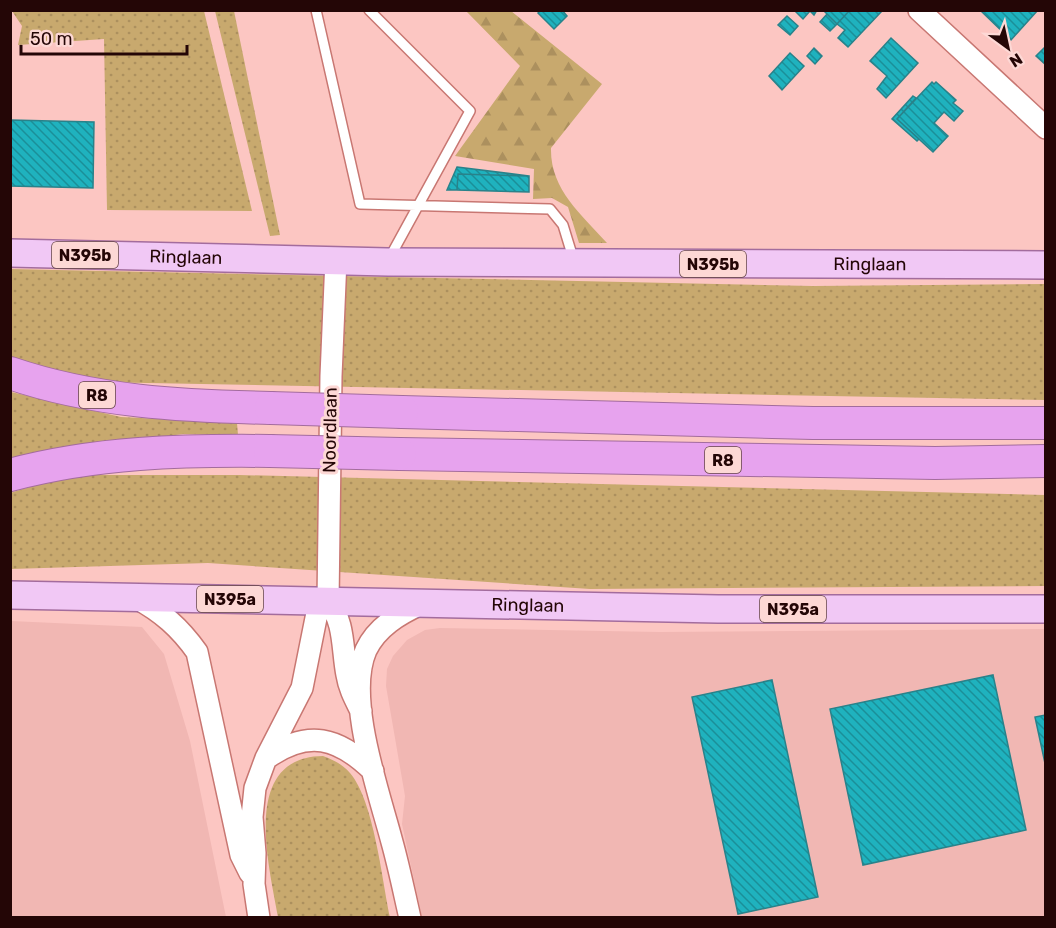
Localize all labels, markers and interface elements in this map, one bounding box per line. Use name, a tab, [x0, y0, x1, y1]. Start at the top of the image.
scale bar	[21, 18, 188, 56]
north arrow	[978, 18, 1038, 78]
text: 50 m	[30, 28, 73, 50]
text: N	[1006, 49, 1026, 71]
road number: N395b	[52, 242, 118, 268]
street label: Ringlaan	[149, 245, 223, 269]
road number: N395b	[680, 251, 746, 277]
street label: Ringlaan	[833, 253, 906, 275]
road number: R8	[79, 382, 115, 408]
street label: Noordlaan	[318, 387, 342, 473]
road number: R8	[705, 447, 741, 473]
road number: N395a	[197, 586, 263, 612]
street label: Ringlaan	[491, 594, 565, 617]
road number: N395a	[760, 596, 826, 622]

